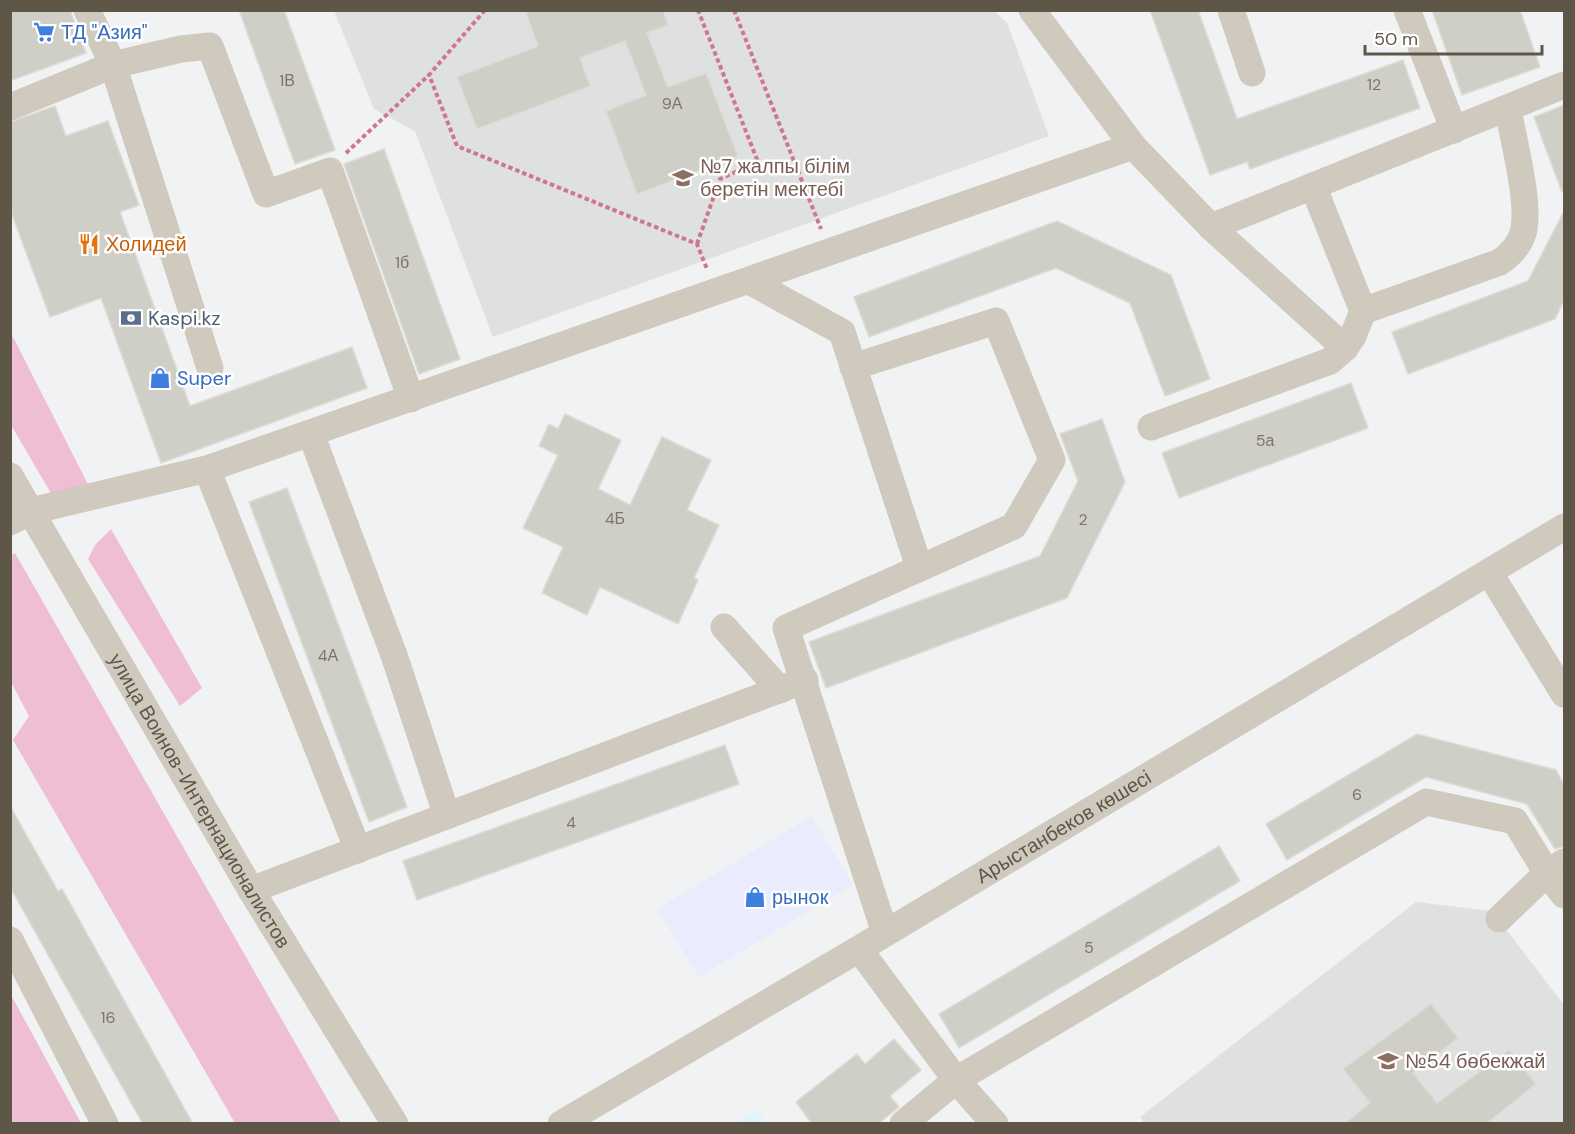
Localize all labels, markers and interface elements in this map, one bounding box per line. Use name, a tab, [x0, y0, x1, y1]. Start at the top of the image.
scale bar	[1365, 18, 1542, 56]
place label: ТД "Азия"	[61, 19, 148, 45]
supermarket icon: ТД "Азия"	[32, 20, 56, 44]
text: 50 m	[1374, 27, 1418, 51]
house number: 1В	[279, 70, 295, 91]
house number: 12	[1367, 74, 1381, 95]
house number: 9А	[662, 93, 683, 114]
place label: №7 жалпы білім беретін мектебі	[700, 153, 850, 202]
school or university icon: №7 жалпы білім беретін мектебі	[671, 166, 695, 190]
place label: Холидей	[106, 231, 187, 257]
restaurant icon: Холидей	[77, 232, 101, 256]
house number: 1б	[395, 252, 409, 273]
place label: Kaspi.kz	[148, 305, 221, 331]
bank icon: Kaspi.kz	[119, 306, 143, 330]
place label: Super	[177, 365, 231, 391]
shop icon: Super	[148, 366, 172, 390]
house number: 5а	[1256, 430, 1274, 451]
house number: 4Б	[605, 508, 625, 529]
house number: 2	[1078, 509, 1088, 530]
house number: 4А	[318, 645, 339, 666]
street label: улица Воинов-Интернационалистов	[103, 648, 297, 953]
street label: Арыстанбеков көшесі	[971, 764, 1156, 889]
house number: 6	[1352, 784, 1362, 805]
house number: 4	[566, 812, 576, 833]
place label: рынок	[772, 884, 829, 910]
shop icon: рынок	[743, 885, 767, 909]
house number: 5	[1084, 937, 1094, 958]
house number: 16	[100, 1007, 116, 1028]
place label: №54 бөбекжай	[1405, 1048, 1545, 1074]
school or university icon: №54 бөбекжай	[1376, 1049, 1400, 1073]

